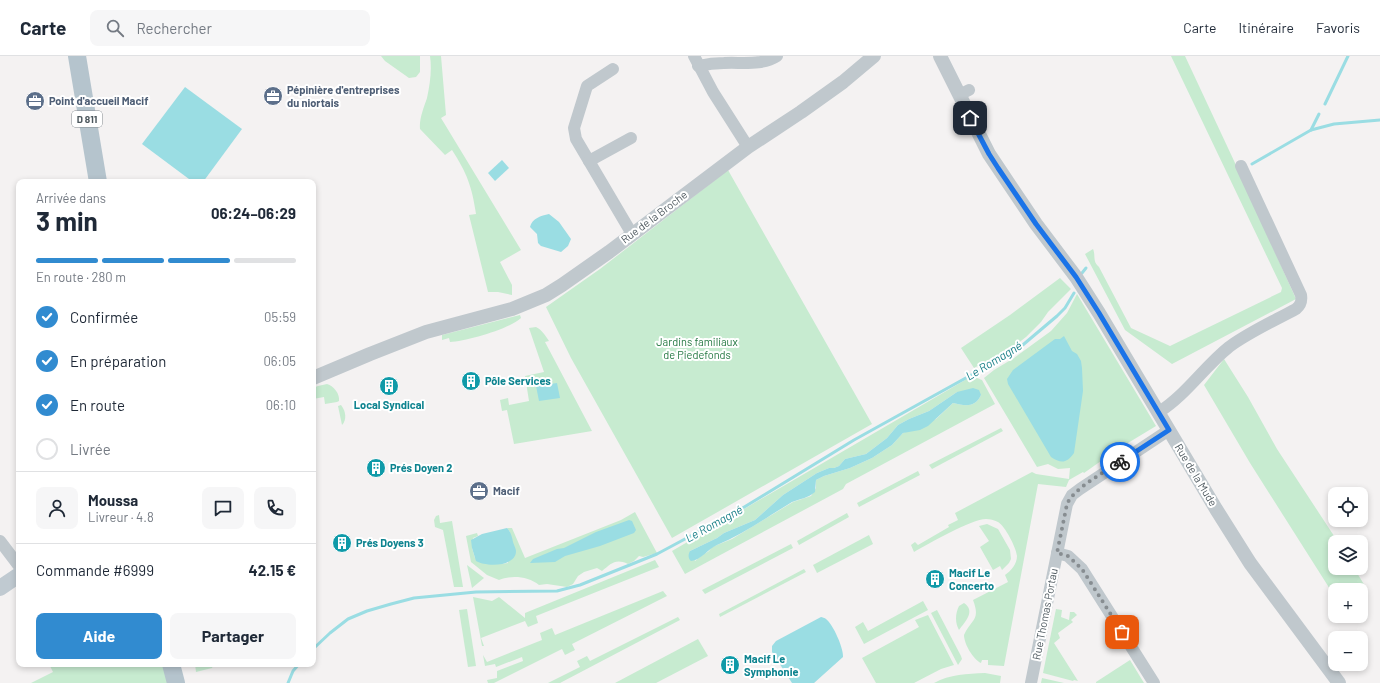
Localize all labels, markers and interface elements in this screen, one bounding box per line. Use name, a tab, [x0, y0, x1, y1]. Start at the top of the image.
search box	[90, 10, 370, 46]
text: Carte	[20, 16, 66, 39]
icon: search	[104, 17, 126, 39]
text: Rechercher	[136, 19, 212, 37]
text: Carte	[1183, 19, 1216, 36]
text: Itinéraire	[1238, 19, 1294, 36]
text: Favoris	[1316, 19, 1360, 36]
place label: Pépinière d'entreprises du niortais	[287, 83, 400, 109]
office icon: Pépinière d'entreprises du niortais	[262, 85, 284, 107]
office icon: Point d'accueil Macif	[24, 90, 46, 112]
place label: Point d'accueil Macif	[49, 94, 148, 107]
pin	[953, 101, 987, 135]
icon: home	[959, 107, 981, 129]
road number: D 811	[72, 111, 102, 127]
street label: Rue de la Broche	[618, 187, 689, 246]
text: Arrivée dans	[36, 190, 106, 206]
text: 06:24–06:29	[211, 204, 296, 222]
text: 3 min	[36, 205, 98, 236]
text: En route · 280 m	[36, 269, 126, 285]
icon: check	[36, 306, 58, 328]
text: Confirmée	[70, 308, 138, 326]
text: 05:59	[264, 309, 296, 325]
park label: Jardins familiaux de Piedefonds	[656, 335, 738, 361]
water label: Le Romagné	[963, 338, 1024, 382]
icon: check	[36, 350, 58, 372]
text: En préparation	[70, 352, 166, 370]
text: 06:05	[264, 353, 296, 369]
building icon: Pôle Services	[460, 370, 482, 392]
place label: Pôle Services	[485, 374, 551, 387]
building icon: Local Syndical	[378, 375, 400, 397]
icon: check	[36, 394, 58, 416]
text: En route	[70, 396, 125, 414]
text: 06:10	[266, 397, 296, 413]
place label: Local Syndical	[354, 398, 425, 411]
text: Livrée	[70, 440, 111, 458]
street label: Rue de la Mude	[1173, 441, 1220, 509]
courier	[1100, 442, 1140, 482]
icon: bike	[1109, 451, 1131, 473]
building icon: Prés Doyen 2	[365, 457, 387, 479]
place label: Prés Doyen 2	[390, 461, 452, 474]
office icon: Macif	[468, 480, 490, 502]
place label: Macif	[493, 484, 520, 497]
button: person	[36, 487, 78, 529]
button: chat	[202, 487, 244, 529]
button: phone	[254, 487, 296, 529]
map controls	[1328, 487, 1368, 671]
button: locate	[1328, 487, 1368, 527]
text: Moussa	[88, 491, 138, 509]
water label: Le Romagné	[682, 502, 745, 545]
text: Livreur · 4.8	[88, 509, 154, 525]
building icon: Prés Doyens 3	[331, 532, 353, 554]
button: layers	[1328, 535, 1368, 575]
place label: Prés Doyens 3	[356, 536, 424, 549]
text: Commande #6999	[36, 561, 154, 579]
text: 42.15 €	[249, 561, 296, 579]
place label: Macif Le Concerto	[949, 566, 994, 592]
street label: Rue Thomas Portau	[1029, 567, 1060, 661]
building icon: Macif Le Concerto	[924, 568, 946, 590]
button: +	[1328, 583, 1368, 623]
button: Aide	[36, 613, 162, 659]
button: Partager	[170, 613, 296, 659]
pin	[1105, 615, 1139, 649]
icon: bag	[1111, 621, 1133, 643]
button: −	[1328, 631, 1368, 671]
place label: Macif Le Symphonie	[744, 652, 798, 678]
building icon: Macif Le Symphonie	[719, 654, 741, 676]

